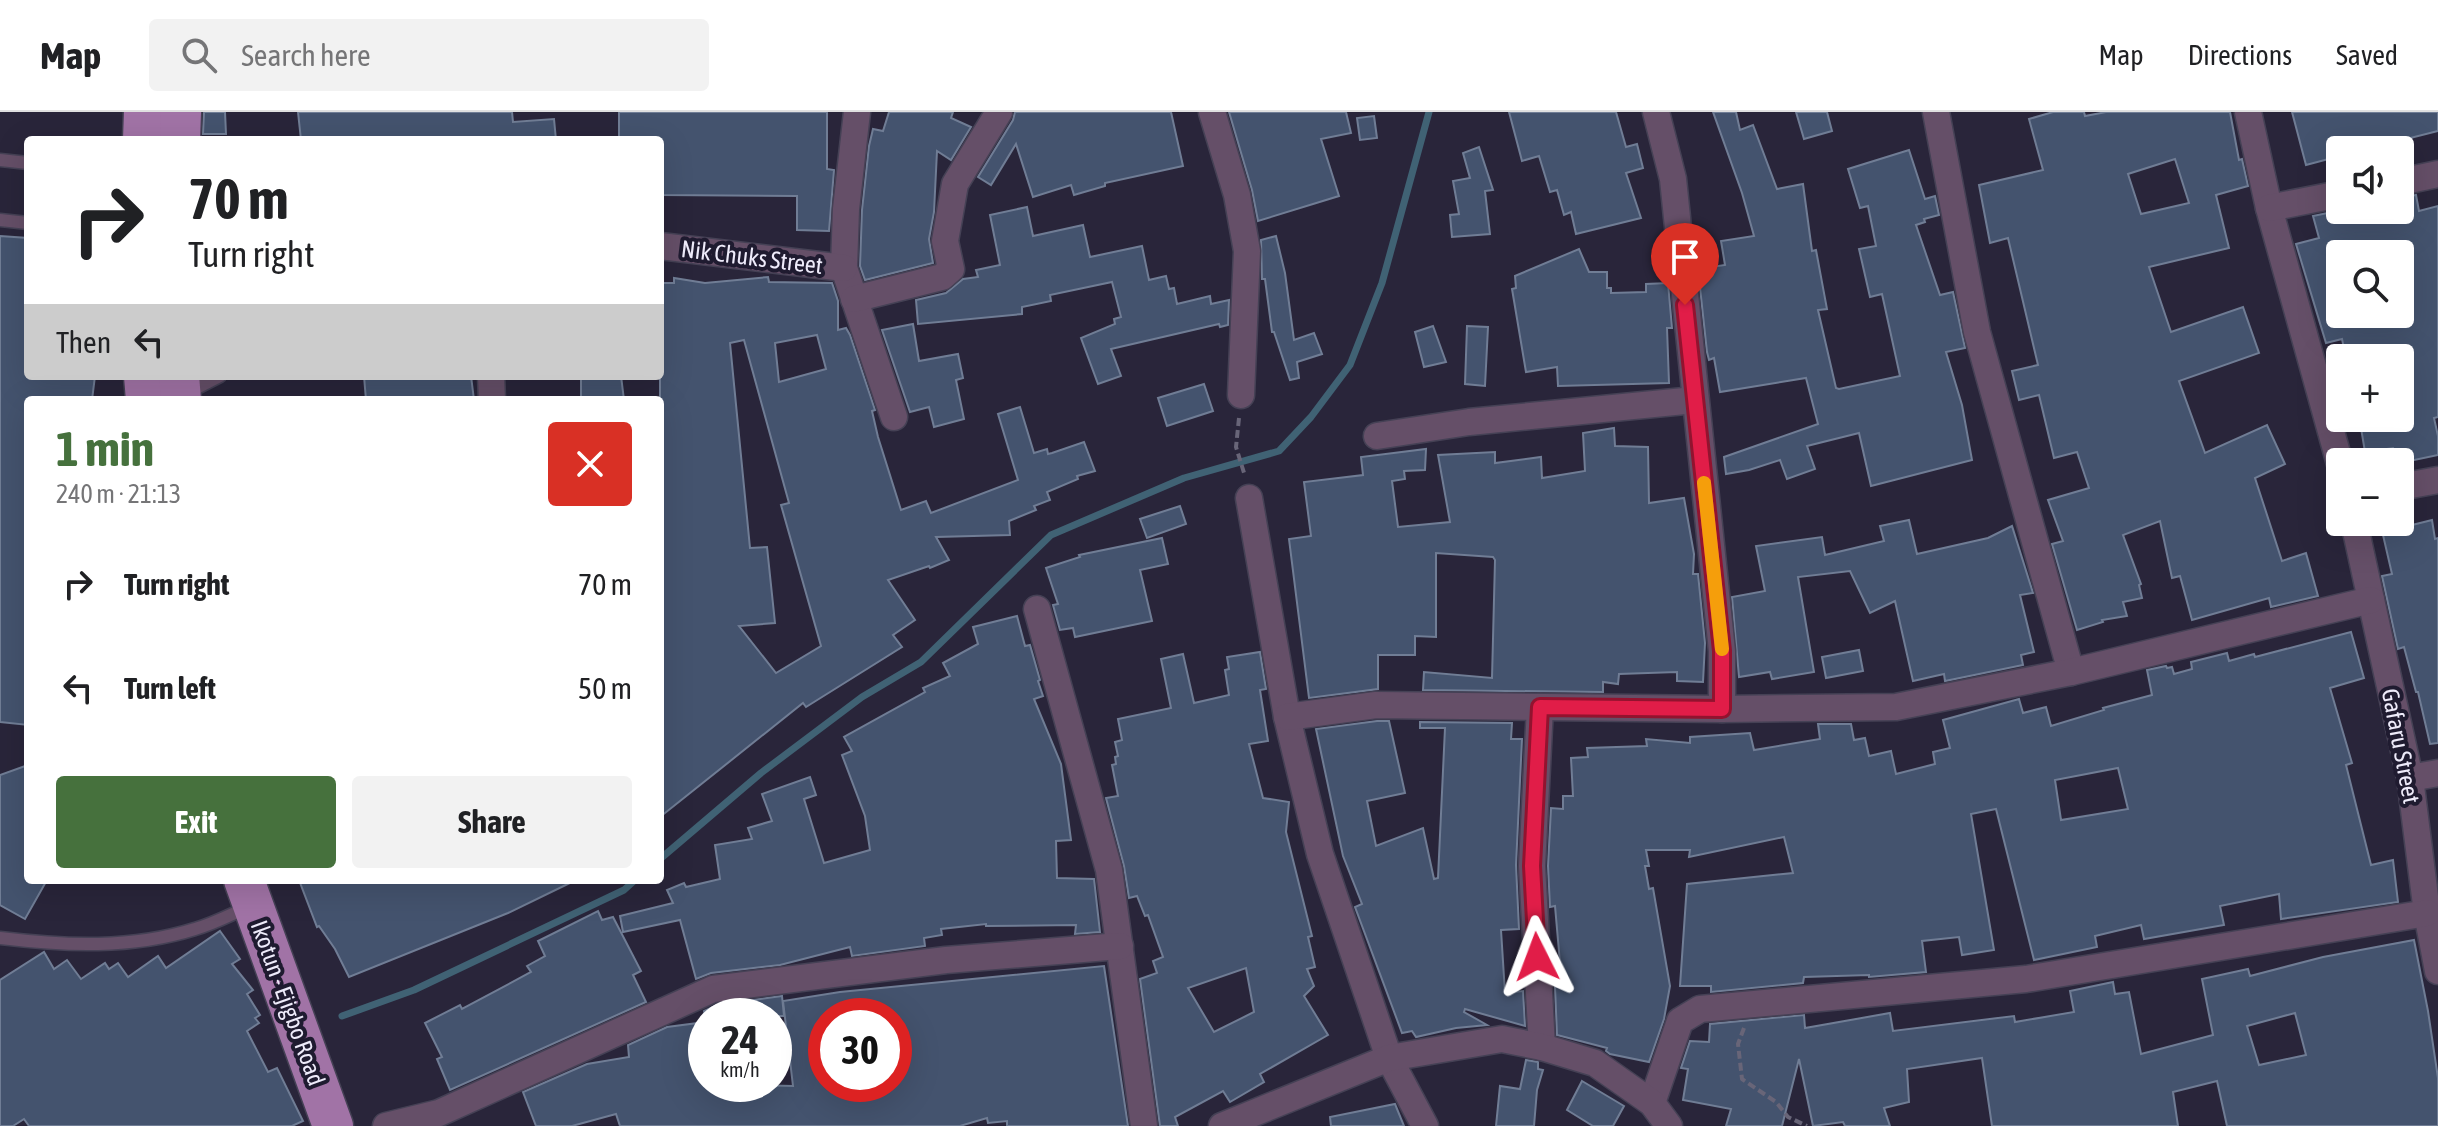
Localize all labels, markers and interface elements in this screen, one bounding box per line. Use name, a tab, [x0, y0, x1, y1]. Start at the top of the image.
search box	[149, 19, 709, 91]
icon: search	[177, 33, 221, 77]
text: Map	[40, 34, 101, 77]
text: Search here	[241, 38, 371, 72]
text: Map	[2099, 39, 2144, 71]
text: Directions	[2188, 39, 2292, 71]
text: Saved	[2336, 39, 2398, 71]
map controls	[2326, 136, 2414, 536]
button: sound	[2326, 136, 2414, 224]
text: 70 m	[188, 167, 289, 231]
icon: right	[56, 168, 160, 272]
pin	[1651, 223, 1719, 305]
text: Turn right	[188, 233, 315, 275]
street label: Nik Chuks Street	[680, 235, 824, 279]
icon: arrive	[1663, 235, 1707, 279]
button: search	[2326, 240, 2414, 328]
icon: left	[127, 320, 171, 364]
text: Then	[56, 325, 111, 359]
button: +	[2326, 344, 2414, 432]
text: 1 min	[56, 421, 154, 476]
button: close	[548, 422, 632, 506]
button: −	[2326, 448, 2414, 536]
text: 240 m · 21:13	[56, 479, 181, 509]
icon: right	[56, 562, 100, 606]
text: Turn right	[124, 567, 230, 601]
text: 70 m	[578, 567, 632, 601]
icon: left	[56, 666, 100, 710]
text: Turn left	[124, 671, 216, 705]
text: 50 m	[578, 671, 632, 705]
street label: Gafaru Street	[2377, 686, 2425, 806]
button: Exit	[56, 776, 336, 868]
button: Share	[352, 776, 632, 868]
position arrow	[1495, 915, 1579, 999]
street label: Ikotun - Ejigbo Road	[246, 917, 330, 1089]
speed limit sign: 30	[808, 998, 912, 1102]
text: 24	[721, 1017, 759, 1062]
text: km/h	[720, 1058, 760, 1081]

